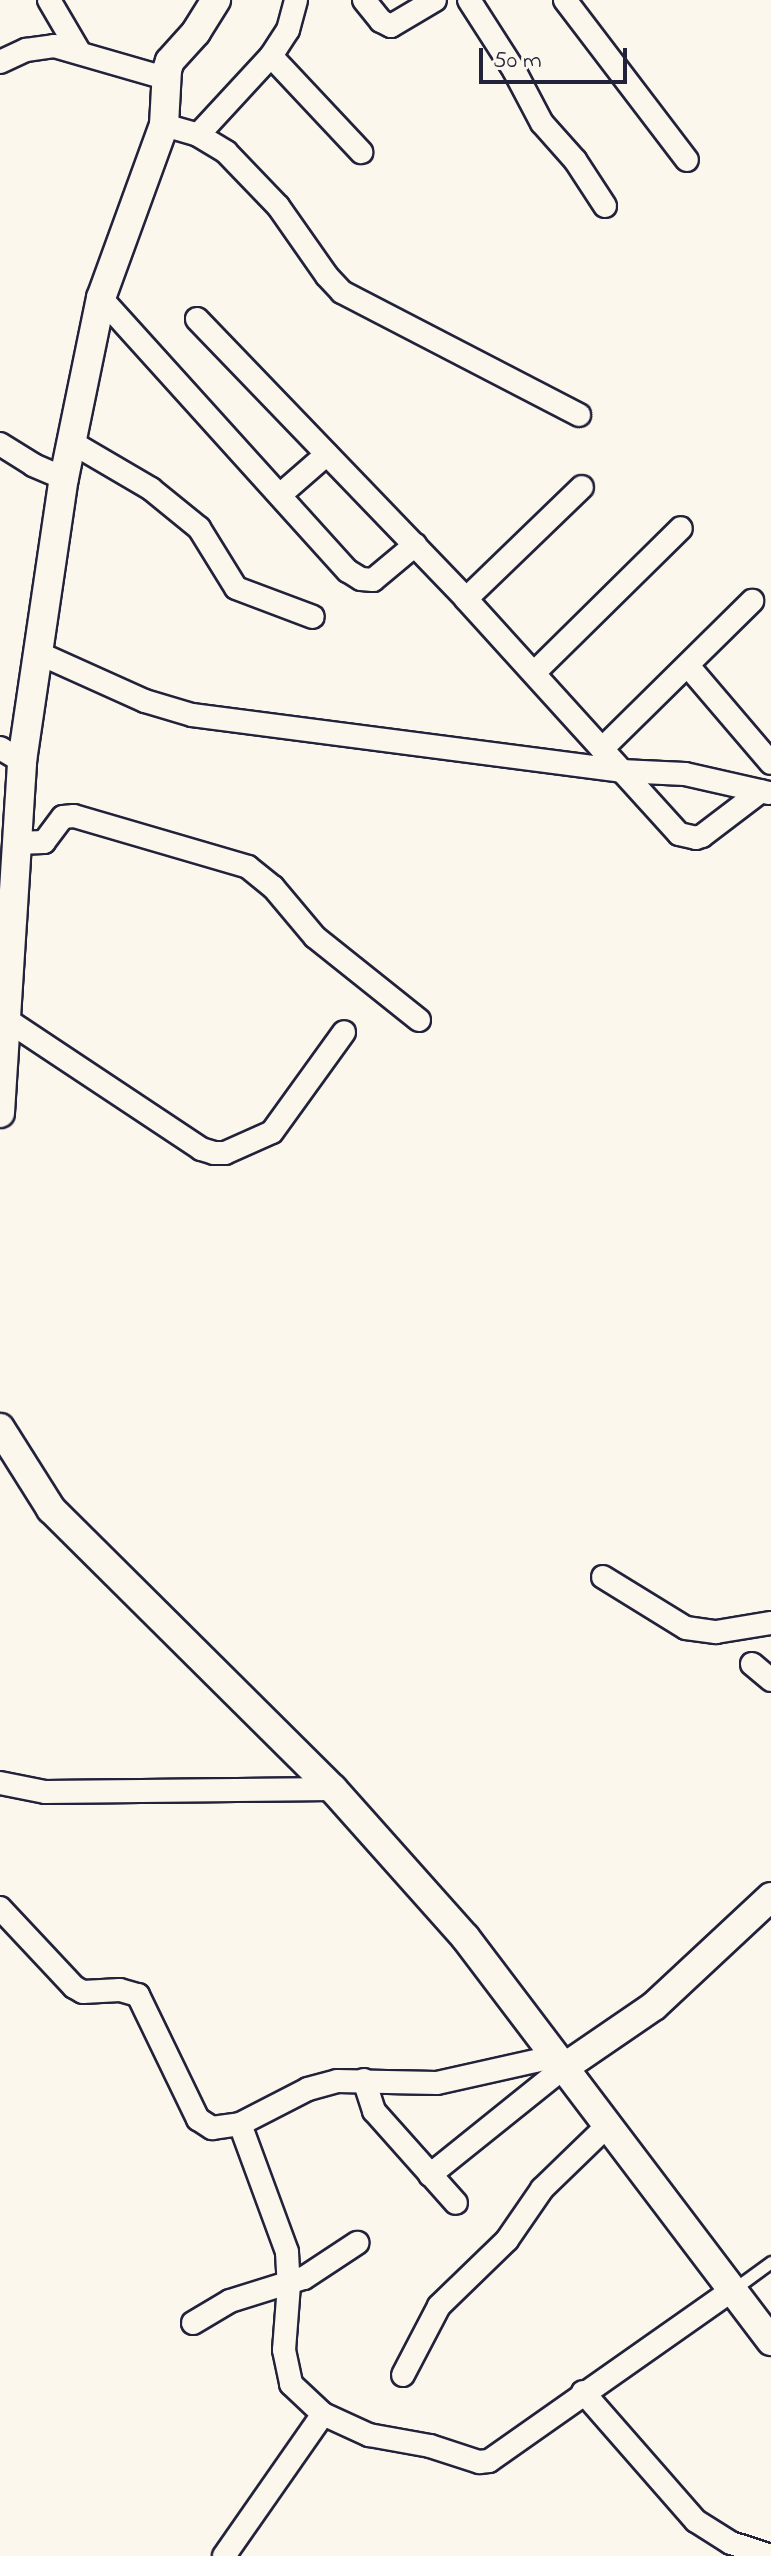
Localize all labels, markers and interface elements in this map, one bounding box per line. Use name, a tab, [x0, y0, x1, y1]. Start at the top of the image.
scale bar	[483, 32, 631, 82]
text: 50 m	[493, 44, 542, 79]

